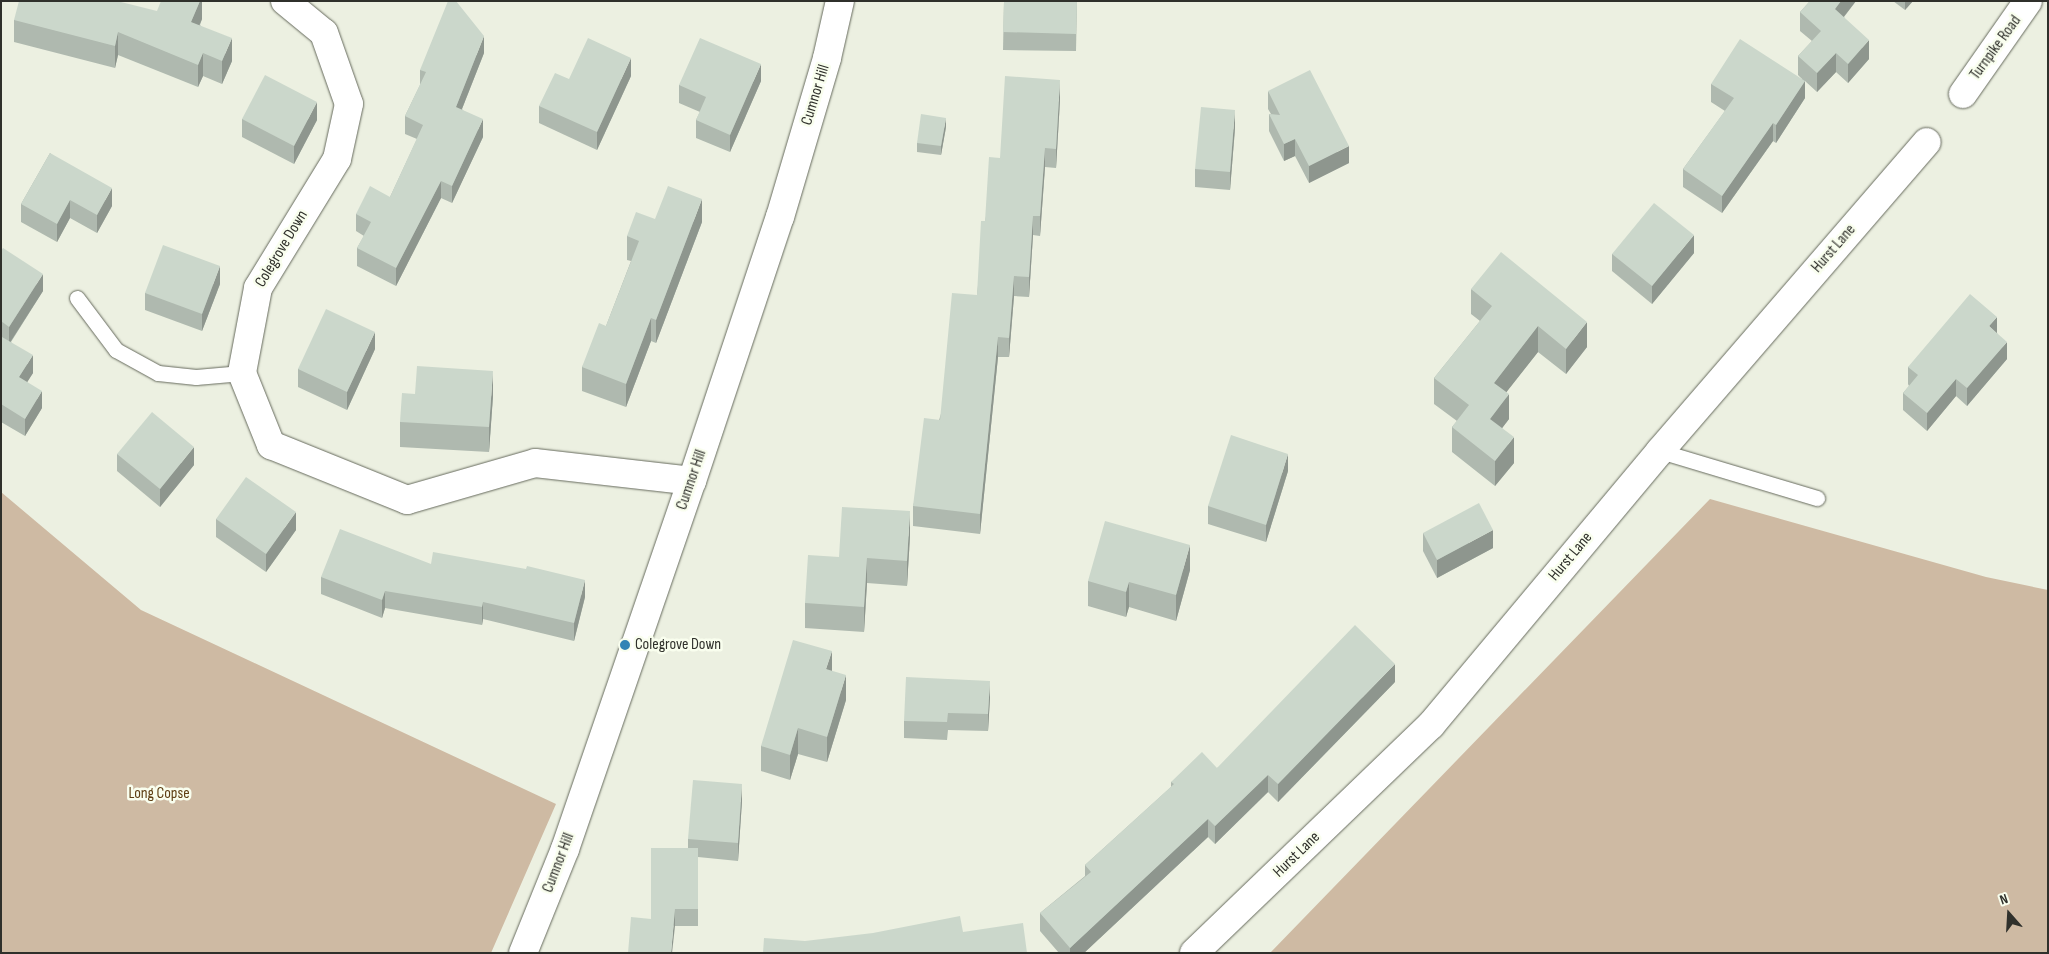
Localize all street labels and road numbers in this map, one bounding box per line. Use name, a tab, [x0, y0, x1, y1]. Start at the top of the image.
street label: Turnpike Road	[1966, 12, 2026, 84]
street label: Cumnor Hill	[798, 62, 834, 128]
street label: Colegrove Down	[252, 207, 312, 291]
street label: Hurst Lane	[1808, 221, 1860, 277]
street label: Cumnor Hill	[673, 447, 711, 513]
street label: Hurst Lane	[1545, 529, 1597, 585]
street label: Hurst Lane	[1270, 828, 1324, 882]
street label: Cumnor Hill	[539, 830, 579, 896]

